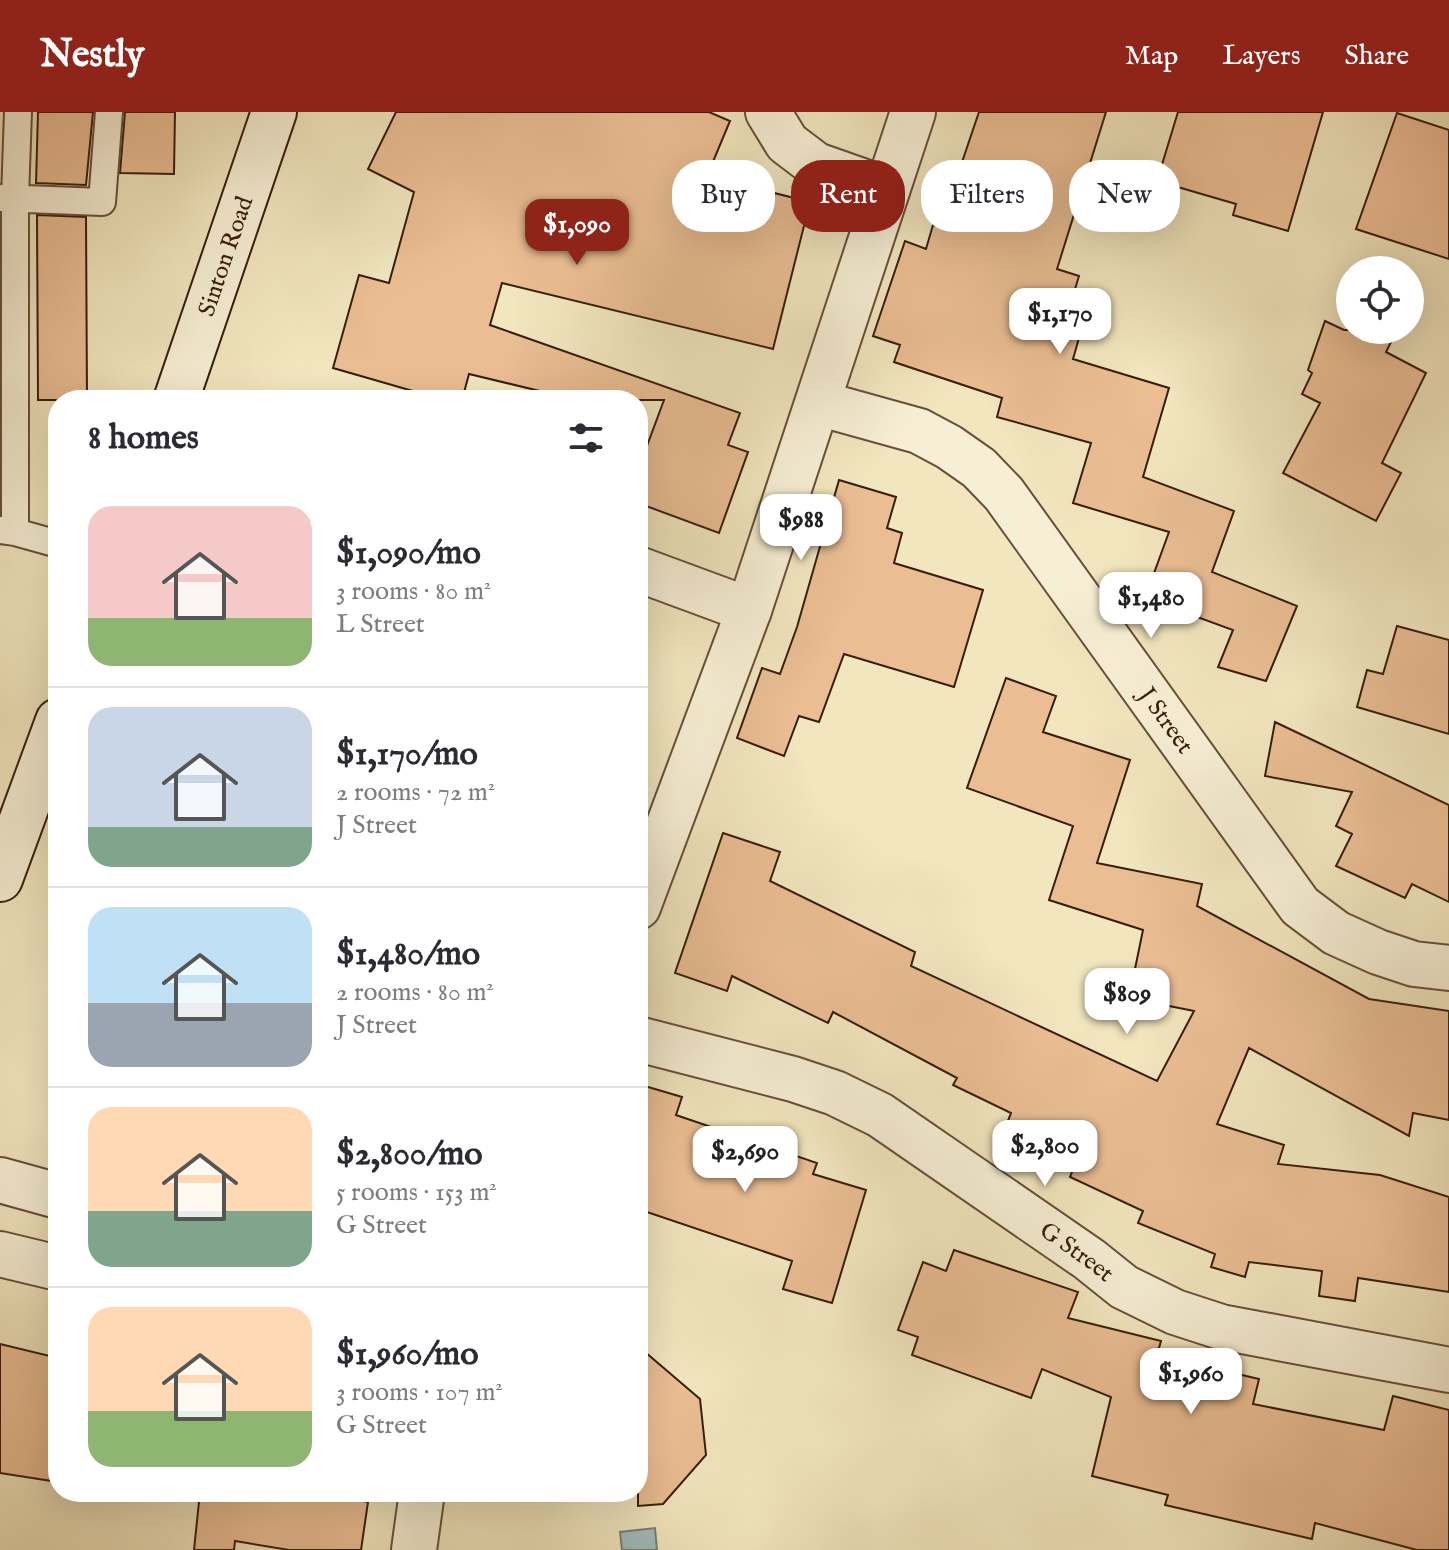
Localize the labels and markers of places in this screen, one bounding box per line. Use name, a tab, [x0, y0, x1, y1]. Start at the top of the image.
pin: $1,090	[512, 199, 642, 267]
pin: $1,170	[995, 288, 1125, 356]
pin: $988	[754, 494, 848, 562]
pin: $1,480	[1086, 572, 1216, 640]
pin: $809	[1080, 968, 1174, 1036]
pin: $2,800	[980, 1120, 1110, 1188]
pin: $2,690	[680, 1126, 810, 1194]
pin: $1,960	[1126, 1348, 1256, 1416]

